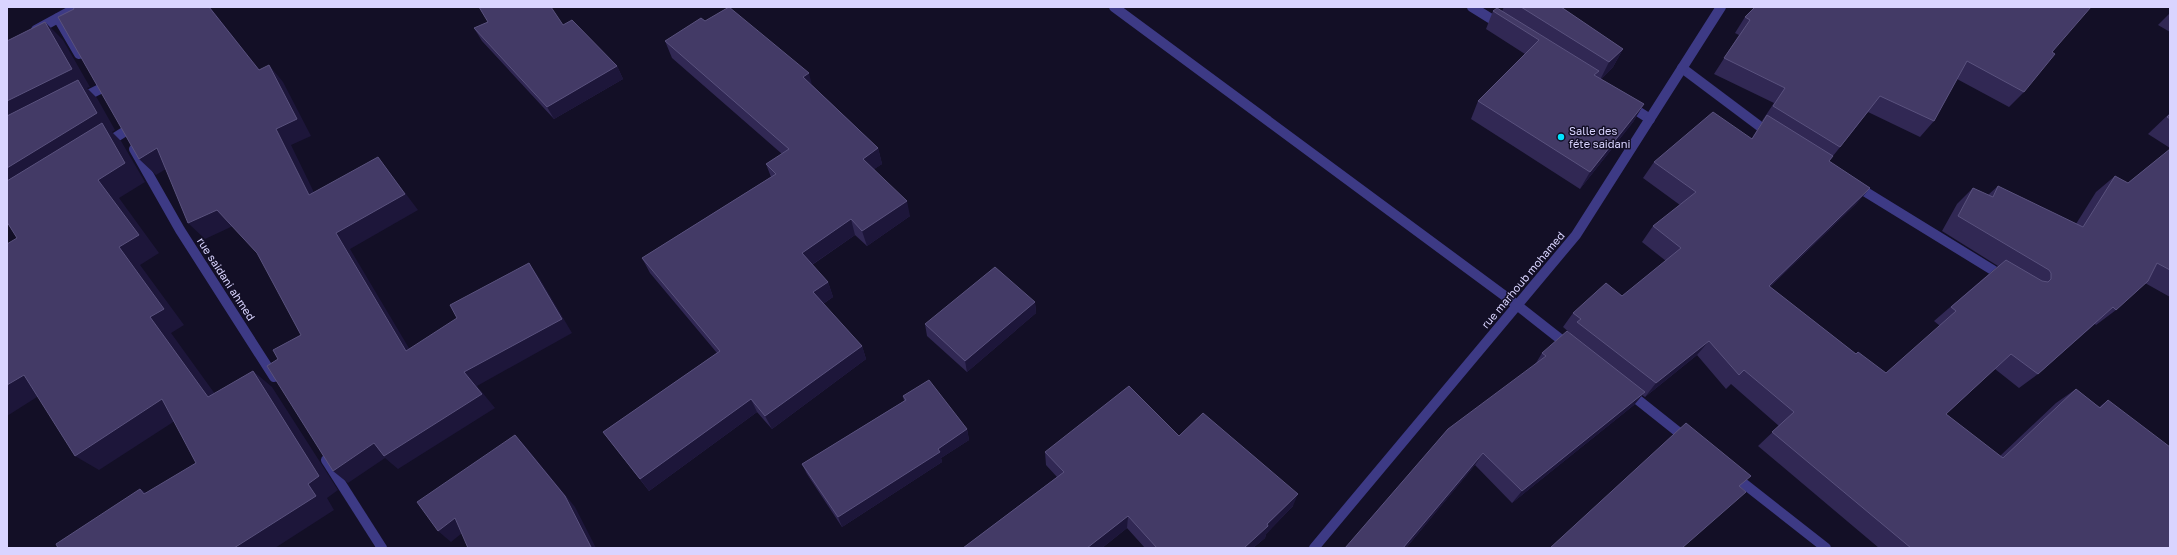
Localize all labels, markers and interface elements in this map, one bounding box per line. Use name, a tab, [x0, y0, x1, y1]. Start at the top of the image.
place label: Salle des féte saidani	[1569, 124, 1631, 150]
marker: Salle des féte saidani	[1556, 132, 1566, 142]
street label: rue marhoub mohamed	[1478, 229, 1567, 331]
street label: rue saidani ahmed	[195, 235, 258, 323]

